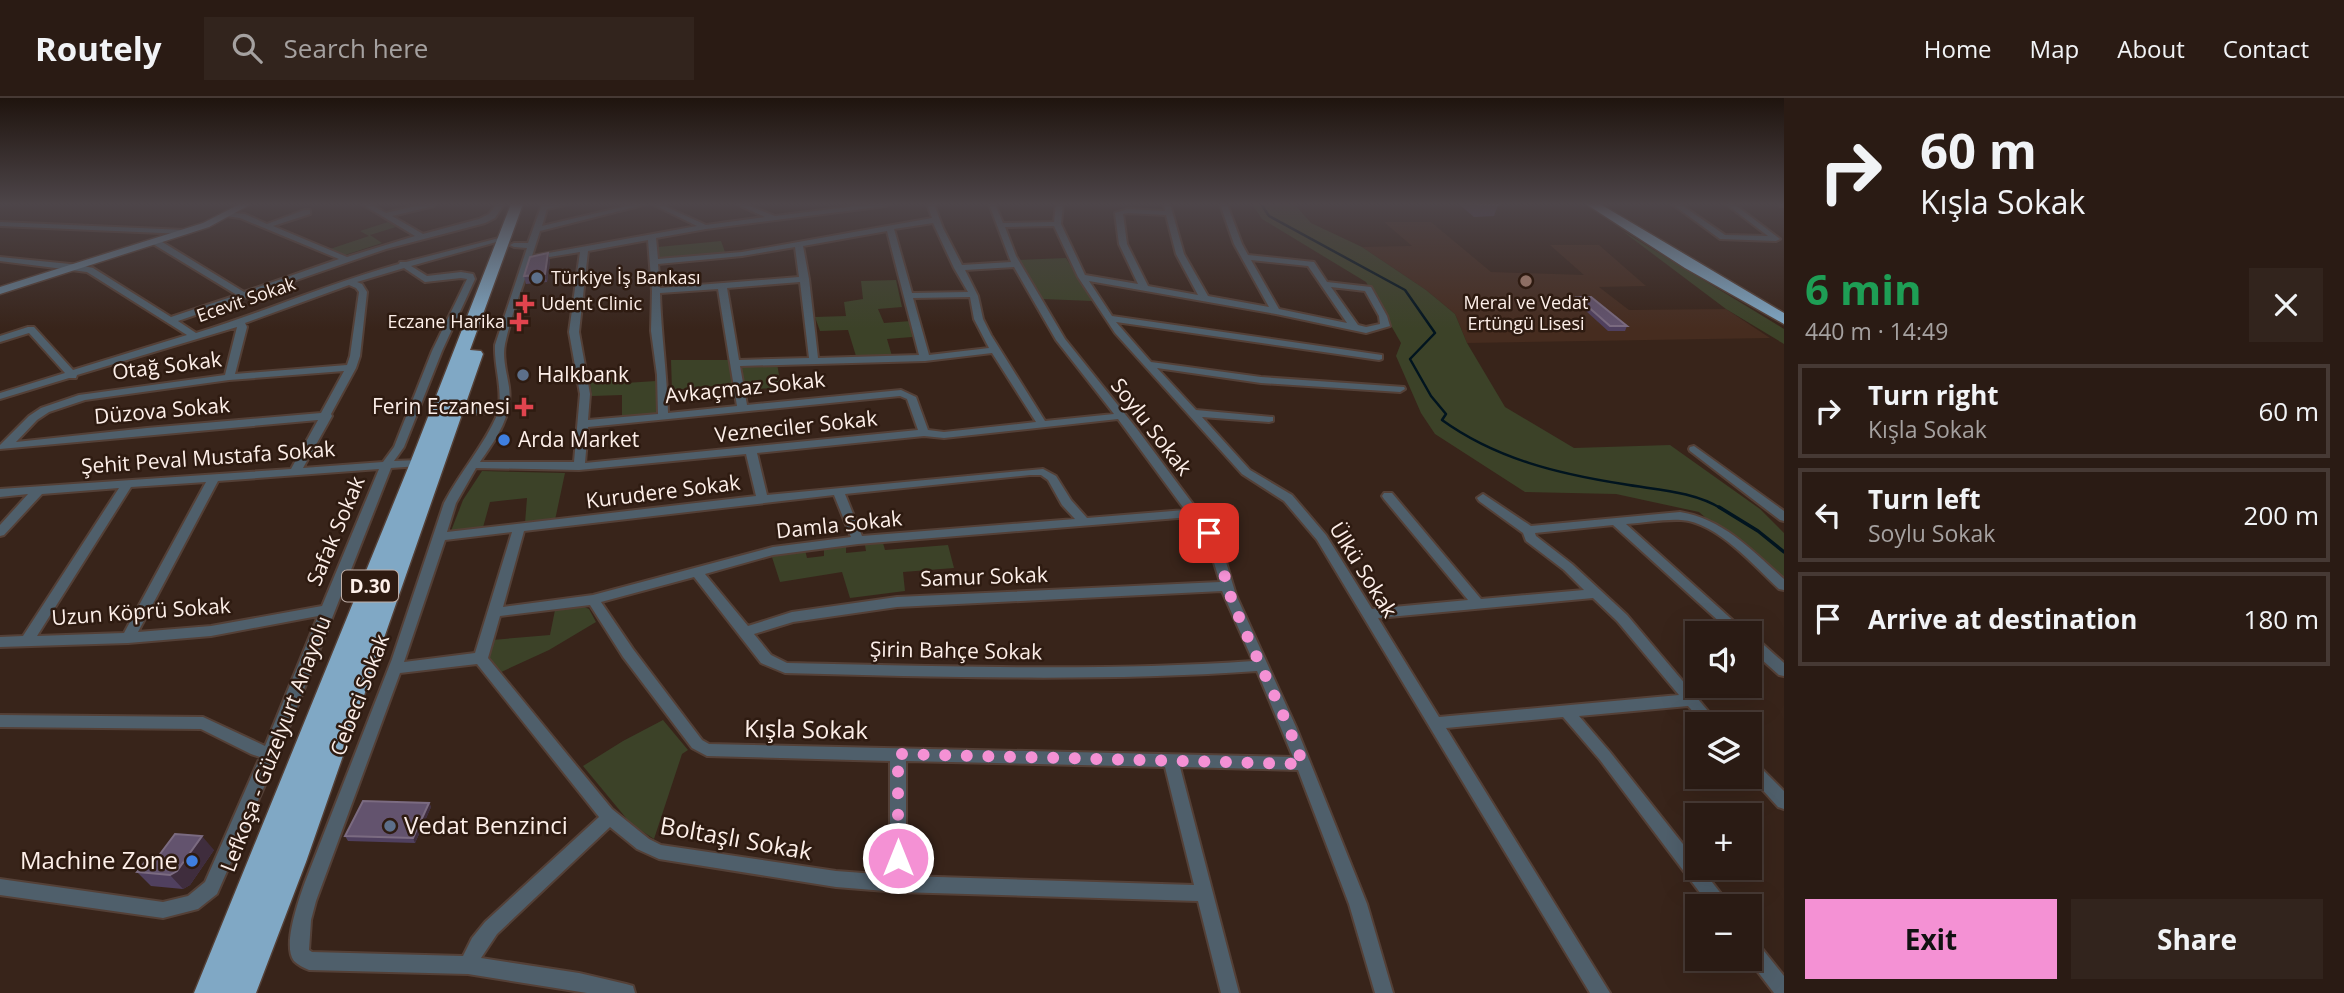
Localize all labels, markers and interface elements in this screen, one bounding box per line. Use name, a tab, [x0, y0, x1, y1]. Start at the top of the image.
search box	[204, 17, 694, 80]
text: Routely	[35, 26, 162, 71]
icon: search	[228, 29, 266, 67]
text: Search here	[284, 30, 428, 66]
text: Home	[1924, 32, 1992, 65]
text: Map	[2030, 32, 2079, 65]
text: About	[2117, 32, 2185, 65]
text: Contact	[2223, 32, 2309, 65]
text: 60 m	[1920, 117, 2037, 183]
icon: right	[1805, 126, 1896, 217]
text: Kışla Sokak	[1920, 180, 2085, 223]
text: 6 min	[1805, 260, 1922, 317]
place label: Türkiye İş Bankası	[551, 265, 701, 289]
button: close	[2249, 268, 2323, 342]
marker: Türkiye İş Bankası	[529, 270, 545, 286]
street label: Ecevit Sokak	[193, 271, 299, 327]
marker: Meral ve Vedat Ertüngü Lisesi	[1518, 273, 1534, 289]
place label: Meral ve Vedat Ertüngü Lisesi	[1464, 290, 1588, 335]
place label: Udent Clinic	[541, 291, 642, 315]
marker: Udent Clinic	[515, 294, 535, 314]
place label: Eczane Harika	[387, 309, 505, 333]
marker: Eczane Harika	[511, 314, 527, 330]
text: 440 m · 14:49	[1805, 315, 1948, 347]
street label: Otağ Sokak	[110, 344, 223, 386]
place label: Halkbank	[537, 360, 629, 388]
street label: Avkaçmaz Sokak	[663, 365, 826, 409]
marker: Halkbank	[515, 367, 531, 383]
street label: Soylu Sokak	[1105, 372, 1199, 481]
text: Turn right	[1868, 377, 1999, 413]
street label: Düzova Sokak	[93, 390, 231, 430]
place label: Ferin Eczanesi	[372, 392, 510, 420]
icon: right	[1809, 392, 1847, 430]
text: 60 m	[2258, 393, 2319, 429]
marker: Ferin Eczanesi	[516, 399, 532, 415]
street label: Vezneciler Sokak	[713, 404, 879, 448]
text: Kışla Sokak	[1868, 413, 1987, 445]
place label: Arda Market	[518, 425, 639, 453]
marker: Arda Market	[496, 432, 512, 448]
street label: Şehit Peval Mustafa Sokak	[80, 434, 336, 480]
street label: Kurudere Sokak	[584, 468, 742, 514]
street label: Safak Sokak	[299, 472, 371, 590]
text: Turn left	[1868, 481, 1980, 517]
icon: left	[1809, 496, 1847, 534]
text: 200 m	[2244, 497, 2319, 533]
street label: Damla Sokak	[774, 503, 903, 545]
pin	[1179, 503, 1239, 563]
icon: arrive	[1190, 514, 1228, 552]
street label: Ülkü Sokak	[1323, 516, 1404, 623]
text: Soylu Sokak	[1868, 517, 1995, 549]
street label: Samur Sokak	[920, 560, 1048, 592]
road number: D.30	[342, 570, 398, 601]
street label: Uzun Köprü Sokak	[50, 591, 231, 631]
icon: arrive	[1809, 600, 1847, 638]
text: Arrive at destination	[1868, 601, 2137, 637]
text: 180 m	[2244, 601, 2319, 637]
street label: Lefkoşa - Güzelyurt Anayolu	[213, 612, 337, 876]
map controls	[1685, 621, 1762, 971]
button: sound	[1685, 621, 1762, 698]
street label: Cebeci Sokak	[323, 630, 395, 760]
street label: Şirin Bahçe Sokak	[870, 634, 1042, 666]
street label: Kışla Sokak	[744, 711, 869, 746]
button: layers	[1685, 712, 1762, 789]
button: +	[1685, 803, 1762, 880]
place label: Vedat Benzinci	[404, 808, 568, 841]
street label: Boltaşlı Sokak	[658, 808, 815, 867]
marker: Vedat Benzinci	[382, 818, 398, 834]
position arrow	[861, 821, 935, 895]
place label: Machine Zone	[20, 843, 178, 876]
marker: Machine Zone	[184, 853, 200, 869]
button: −	[1685, 894, 1762, 971]
button: Exit	[1805, 899, 2057, 979]
button: Share	[2071, 899, 2323, 979]

